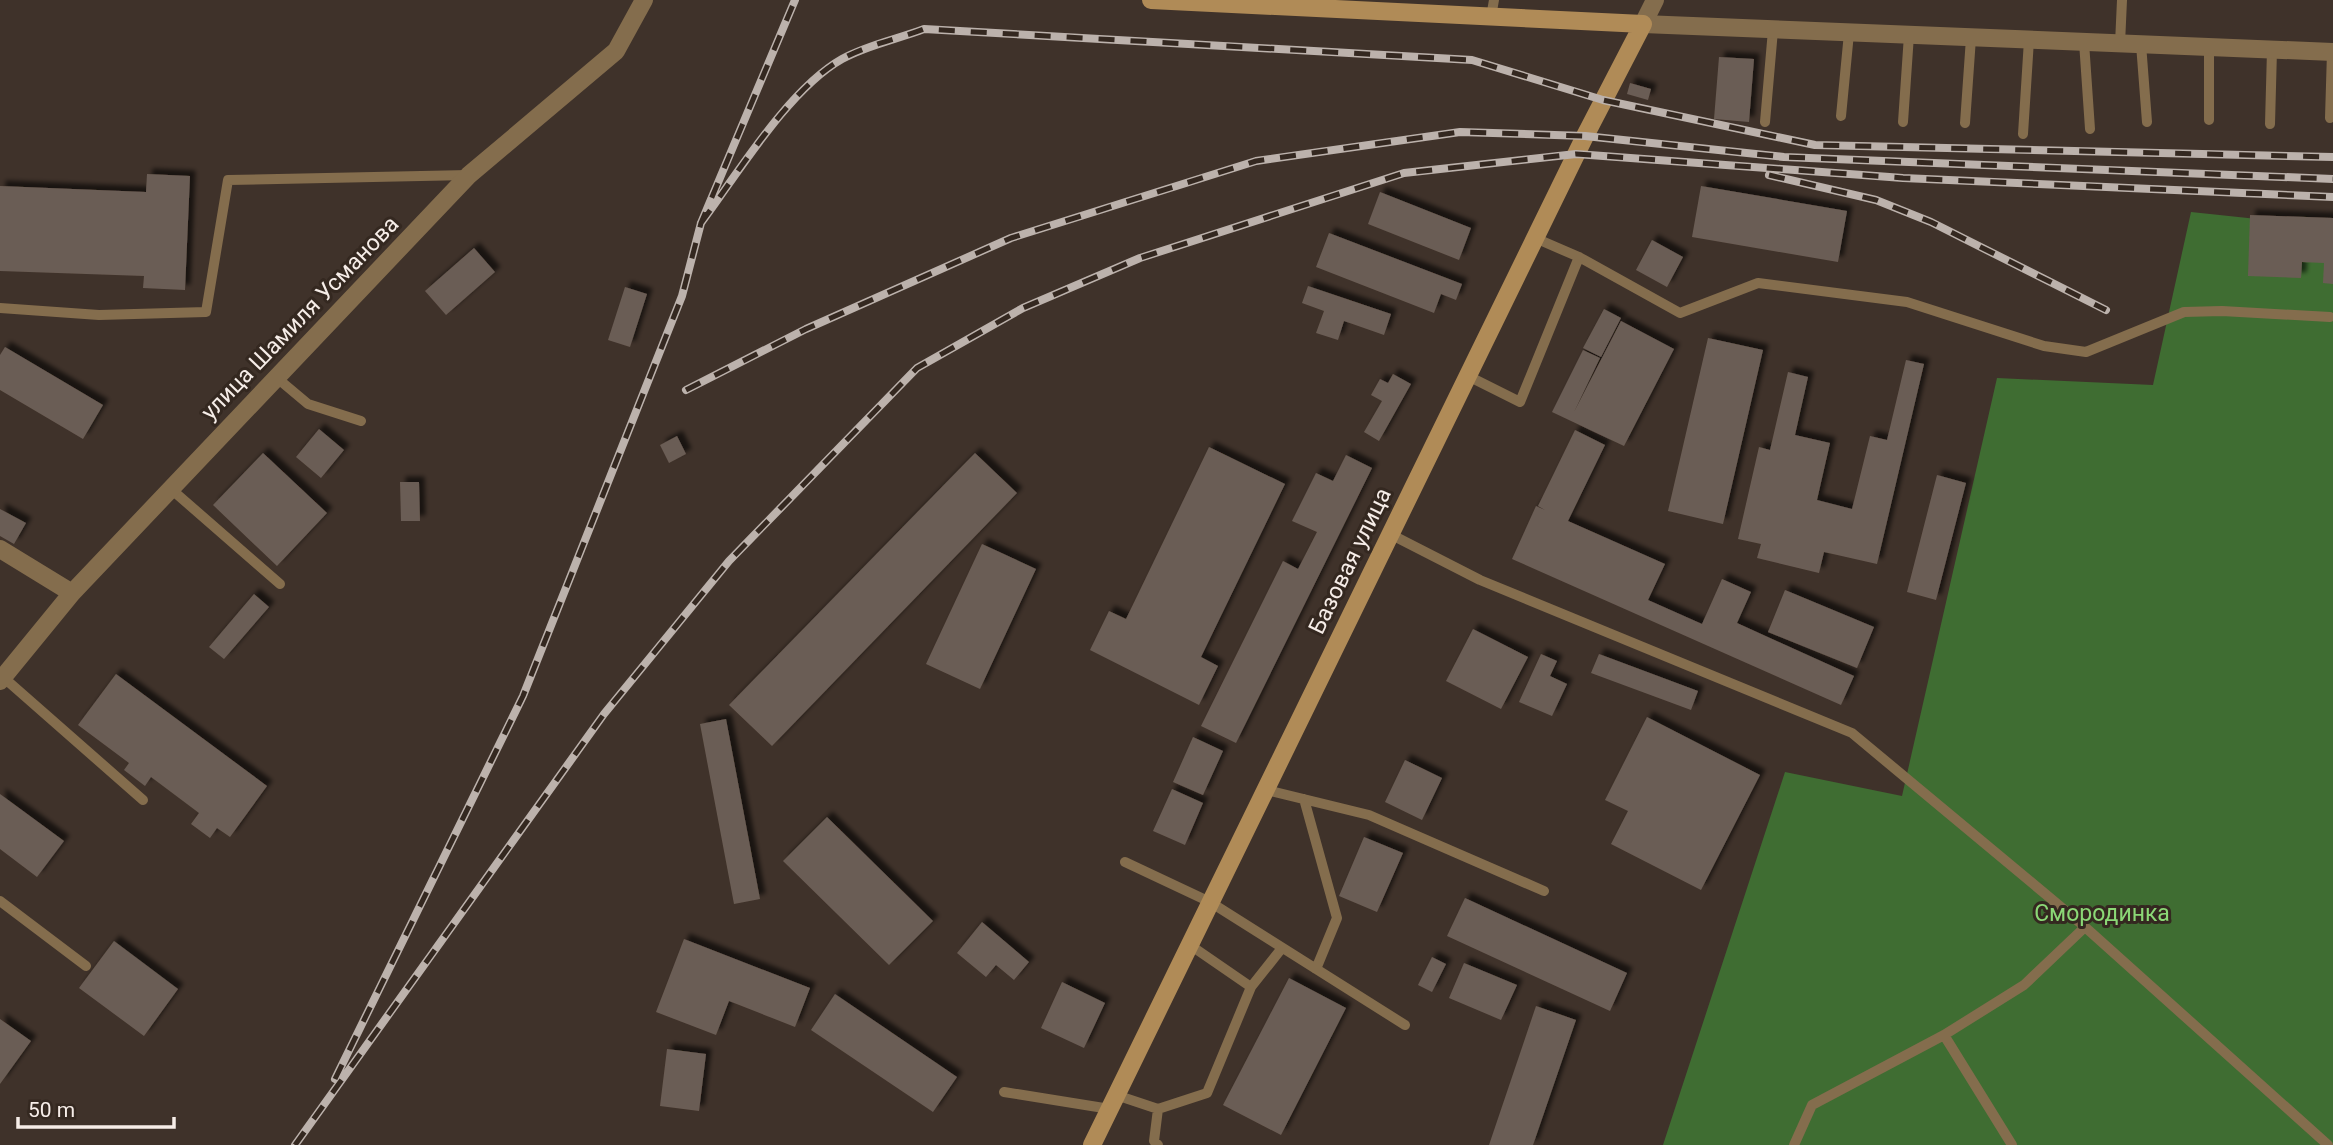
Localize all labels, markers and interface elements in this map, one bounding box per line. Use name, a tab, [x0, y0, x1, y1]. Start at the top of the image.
street label: улица Шамиля Усманова	[196, 211, 404, 425]
street label: Базовая улица	[1303, 484, 1397, 638]
park label: Смородинка	[2034, 900, 2170, 927]
scale bar	[18, 1086, 173, 1130]
text: 50 m	[28, 1098, 75, 1122]

